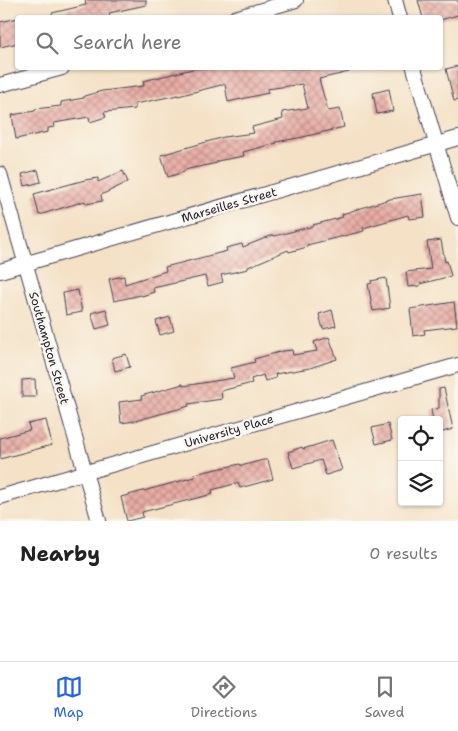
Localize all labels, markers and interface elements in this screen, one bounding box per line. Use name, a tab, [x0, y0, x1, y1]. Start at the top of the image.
search box	[15, 15, 443, 70]
icon: search	[33, 29, 61, 57]
text: Search here	[73, 30, 182, 55]
street label: Marseilles Street	[179, 184, 279, 226]
street label: Southampton Street	[25, 290, 73, 406]
street label: University Place	[183, 411, 276, 451]
map controls	[398, 416, 443, 506]
button: locate	[398, 416, 443, 461]
button: layers	[398, 461, 443, 506]
text: Nearby	[20, 540, 100, 568]
text: 0 results	[369, 543, 438, 564]
tab: Map	[54, 673, 84, 721]
tab: Directions	[191, 673, 257, 721]
tab: Saved	[365, 673, 404, 721]

